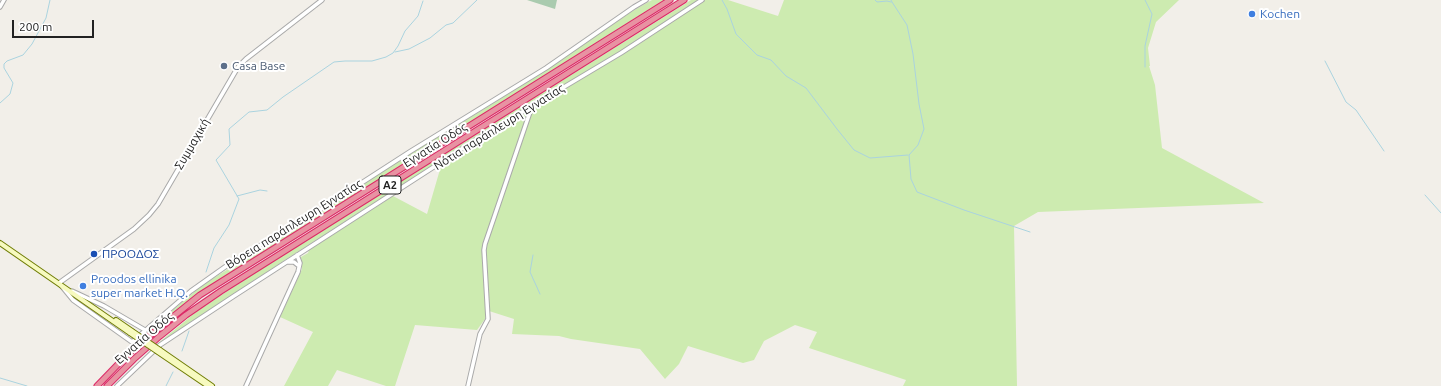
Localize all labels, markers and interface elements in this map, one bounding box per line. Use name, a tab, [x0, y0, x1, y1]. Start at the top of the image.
place label: Kochen	[1260, 7, 1300, 21]
marker: Kochen	[1247, 9, 1257, 19]
scale bar	[14, 12, 96, 38]
text: 200 m	[19, 20, 52, 33]
place label: Casa Base	[232, 59, 285, 73]
marker: Casa Base	[219, 61, 229, 71]
street label: Νότια παράπλευρη Εγνατίας	[431, 81, 567, 173]
street label: Συμμαχική	[172, 116, 212, 172]
street label: Εγνατία Οδός	[400, 120, 470, 170]
street label: Βόρεια παράπλευρη Εγνατίας	[223, 176, 365, 272]
road number: Α2	[379, 176, 401, 194]
place label: ΠΡΟΟΔΟΣ	[102, 247, 159, 261]
marker: ΠΡΟΟΔΟΣ	[89, 249, 99, 259]
place label: Proodos ellinika super market H.Q.	[91, 272, 188, 300]
marker: Proodos ellinika super market H.Q.	[78, 281, 88, 291]
street label: Εγνατία Οδός	[112, 309, 176, 367]

